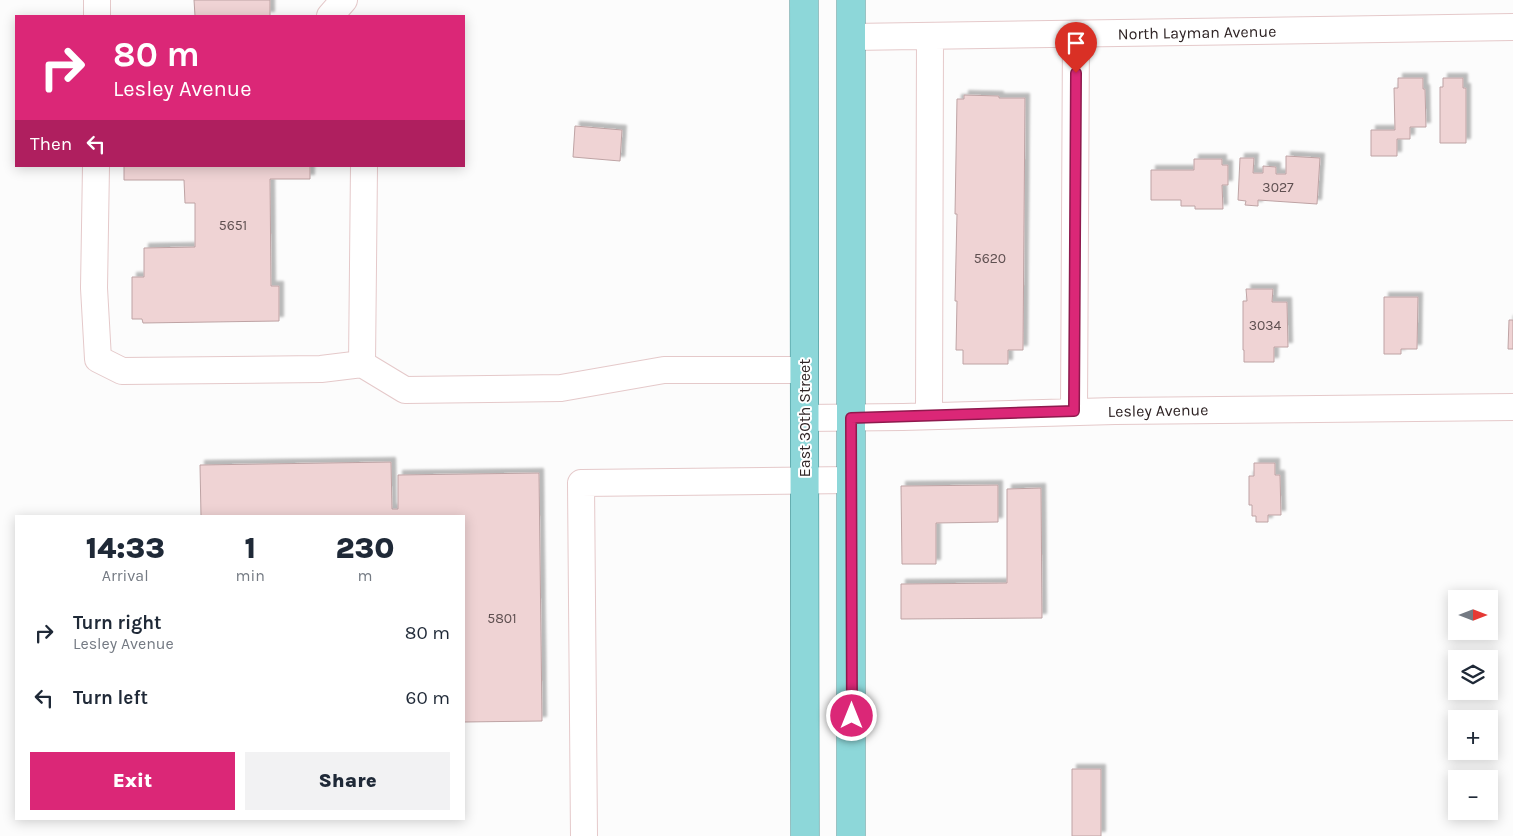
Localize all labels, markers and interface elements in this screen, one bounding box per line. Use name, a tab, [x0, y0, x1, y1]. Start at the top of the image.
pin	[1055, 22, 1097, 73]
street label: North Layman Avenue	[1118, 22, 1276, 43]
icon: arrive	[1062, 29, 1090, 57]
text: 80 m	[113, 34, 200, 75]
icon: right	[30, 35, 95, 100]
text: Lesley Avenue	[113, 76, 251, 102]
icon: left	[82, 130, 110, 158]
text: Then	[30, 133, 72, 155]
house number: 3027	[1262, 179, 1294, 196]
house number: 5651	[219, 217, 247, 234]
house number: 5620	[974, 250, 1006, 267]
house number: 3034	[1249, 317, 1282, 334]
street label: East 30th Street	[795, 359, 814, 477]
street label: Lesley Avenue	[1107, 400, 1209, 421]
text: 14:33	[86, 530, 165, 566]
text: 1	[244, 530, 256, 566]
text: 230	[336, 530, 394, 566]
text: Arrival	[102, 566, 149, 585]
text: min	[235, 566, 265, 585]
text: m	[357, 566, 372, 585]
north arrow	[1448, 590, 1498, 640]
map controls	[1448, 590, 1498, 820]
house number: 5801	[487, 610, 517, 627]
text: Turn right	[73, 612, 162, 634]
icon: right	[30, 619, 58, 647]
text: 80 m	[405, 622, 450, 644]
text: Lesley Avenue	[73, 634, 174, 653]
button: layers	[1448, 650, 1498, 700]
icon: left	[30, 684, 58, 712]
text: Turn left	[73, 687, 148, 709]
text: 60 m	[406, 687, 450, 709]
position arrow	[825, 689, 877, 741]
button: +	[1448, 710, 1498, 760]
button: Exit	[30, 752, 235, 810]
button: Share	[245, 752, 450, 810]
button: −	[1448, 770, 1498, 820]

